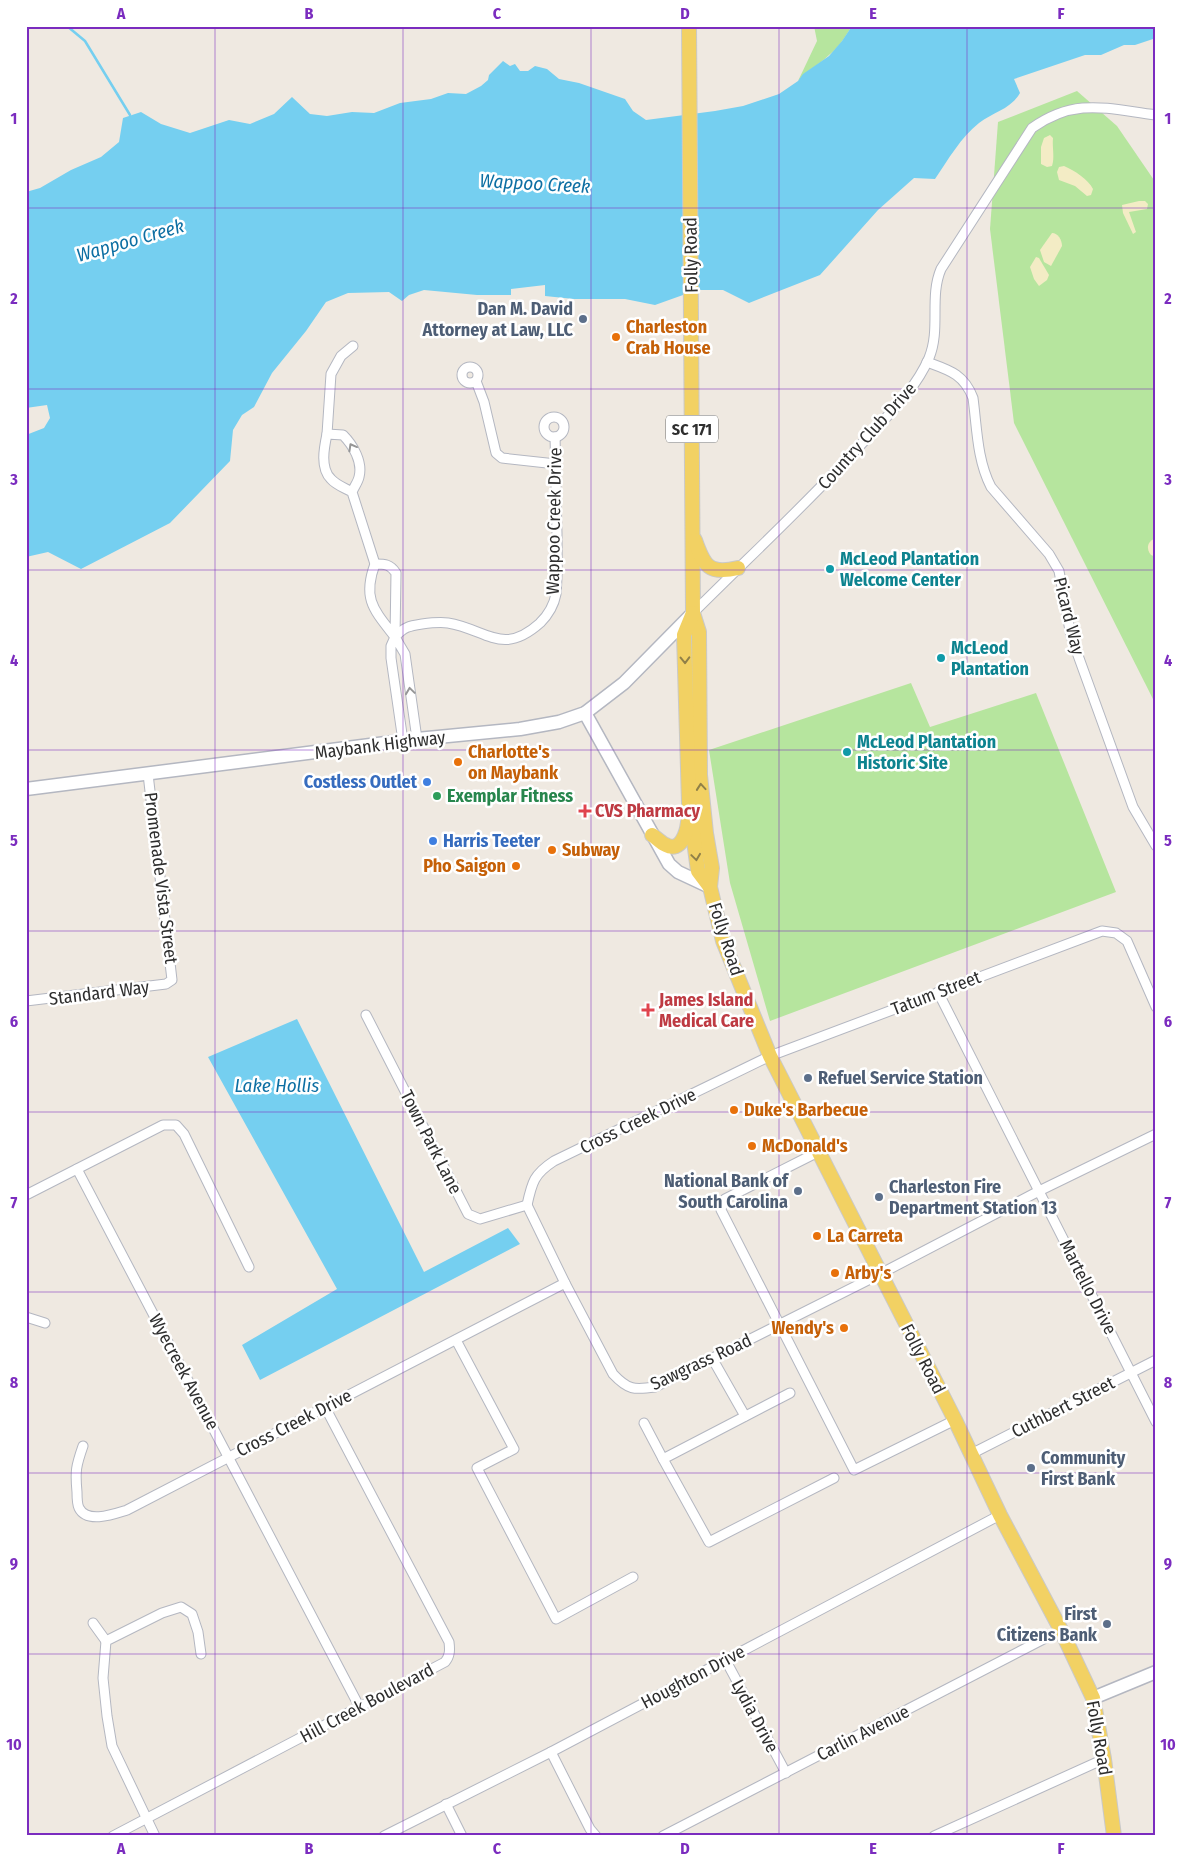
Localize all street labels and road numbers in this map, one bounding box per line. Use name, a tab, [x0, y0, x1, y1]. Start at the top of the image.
street label: Folly Road	[679, 217, 703, 293]
street label: Country Club Drive	[813, 378, 921, 494]
road number: SC 171	[666, 416, 718, 442]
street label: Wappoo Creek Drive	[542, 447, 566, 595]
street label: Picard Way	[1049, 575, 1089, 657]
street label: Maybank Highway	[314, 726, 446, 764]
street label: Promenade Vista Street	[140, 791, 182, 965]
street label: Folly Road	[704, 900, 748, 978]
street label: Tatum Street	[888, 966, 984, 1020]
street label: Standard Way	[48, 976, 150, 1010]
street label: Cross Creek Drive	[576, 1083, 700, 1159]
street label: Town Park Lane	[395, 1086, 467, 1198]
street label: Martello Drive	[1055, 1236, 1121, 1338]
street label: Wyecreek Avenue	[144, 1310, 224, 1434]
street label: Folly Road	[896, 1320, 950, 1398]
street label: Sawgrass Road	[647, 1329, 755, 1395]
street label: Cuthbert Street	[1008, 1372, 1118, 1442]
street label: Cross Creek Drive	[233, 1384, 356, 1462]
street label: Houghton Drive	[637, 1640, 749, 1714]
street label: Hill Creek Boulevard	[296, 1658, 438, 1748]
street label: Lydia Drive	[726, 1675, 784, 1757]
street label: Folly Road	[1082, 1699, 1116, 1777]
street label: Carlin Avenue	[813, 1700, 913, 1766]

